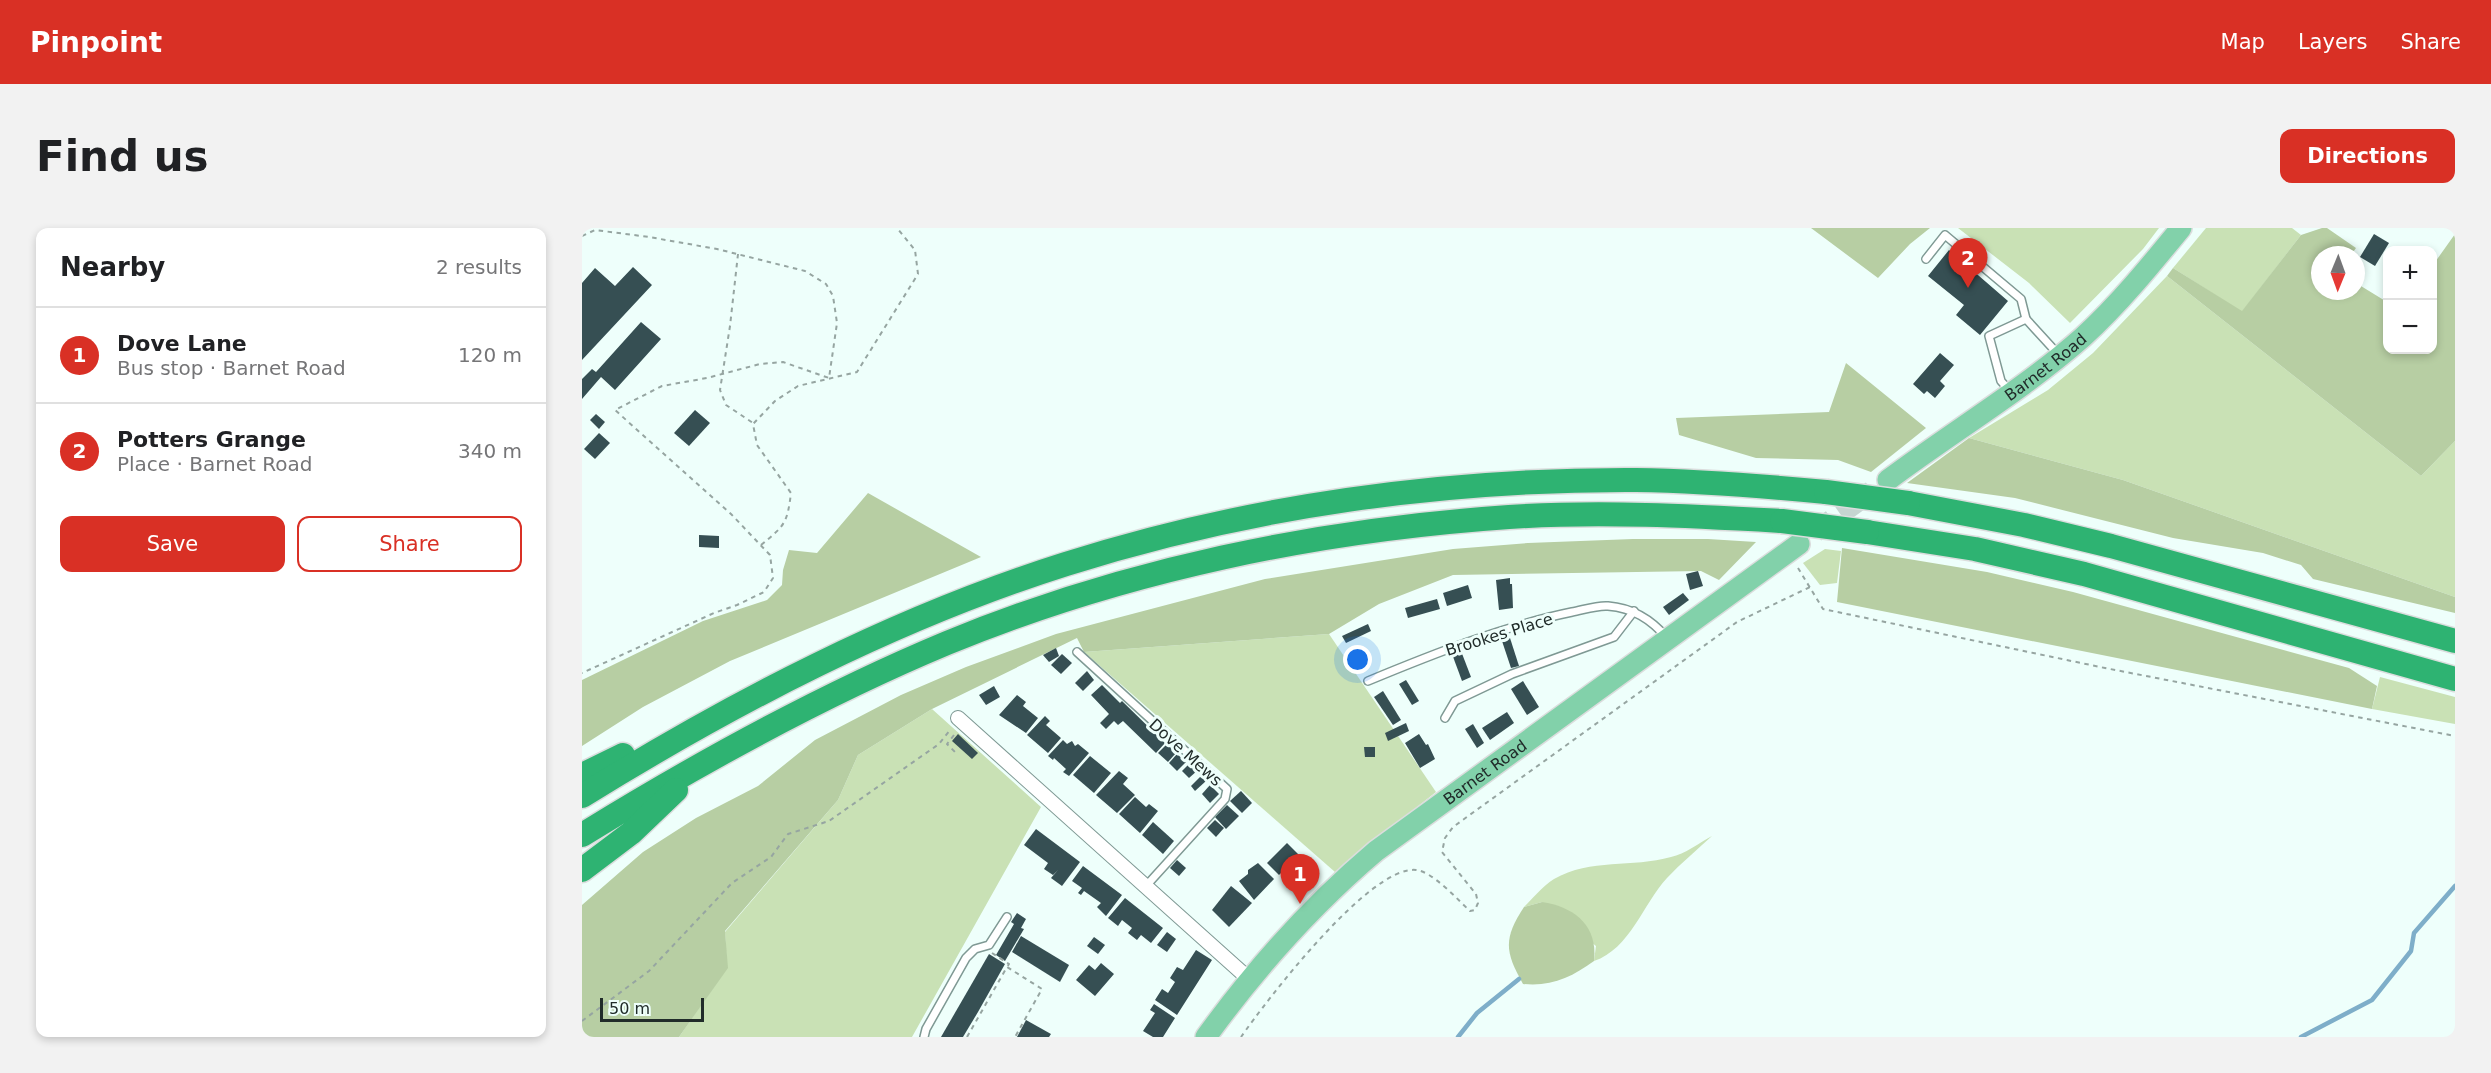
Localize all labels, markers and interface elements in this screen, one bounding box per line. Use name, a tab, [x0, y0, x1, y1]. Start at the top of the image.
text: Pinpoint	[30, 26, 162, 59]
text: Map	[2221, 30, 2265, 54]
text: Layers	[2298, 30, 2367, 54]
text: Share	[2400, 30, 2461, 54]
button: Directions	[2280, 129, 2455, 183]
text: Find us	[36, 132, 209, 181]
pin: 2	[1948, 238, 1988, 288]
north arrow	[2311, 246, 2365, 300]
map controls	[2383, 246, 2437, 354]
button: +	[2383, 246, 2437, 300]
text: Nearby	[60, 252, 165, 282]
text: 2 results	[436, 255, 522, 279]
button: −	[2383, 300, 2437, 354]
street label: Barnet Road	[2001, 329, 2091, 405]
text: Dove Lane	[117, 331, 247, 356]
text: 1	[73, 343, 86, 367]
text: 120 m	[458, 343, 522, 367]
text: Bus stop · Barnet Road	[117, 356, 346, 380]
text: Potters Grange	[117, 427, 306, 452]
text: 2	[73, 439, 86, 463]
text: 340 m	[458, 439, 522, 463]
text: Place · Barnet Road	[117, 452, 312, 476]
button: Save	[60, 516, 285, 572]
button: Share	[297, 516, 522, 572]
street label: Brookes Place	[1443, 609, 1555, 660]
your location	[1343, 645, 1372, 674]
street label: Dove Mews	[1145, 715, 1226, 790]
street label: Barnet Road	[1440, 736, 1531, 809]
pin: 1	[1280, 854, 1320, 904]
scale bar	[600, 995, 704, 1022]
text: 50 m	[609, 999, 650, 1018]

